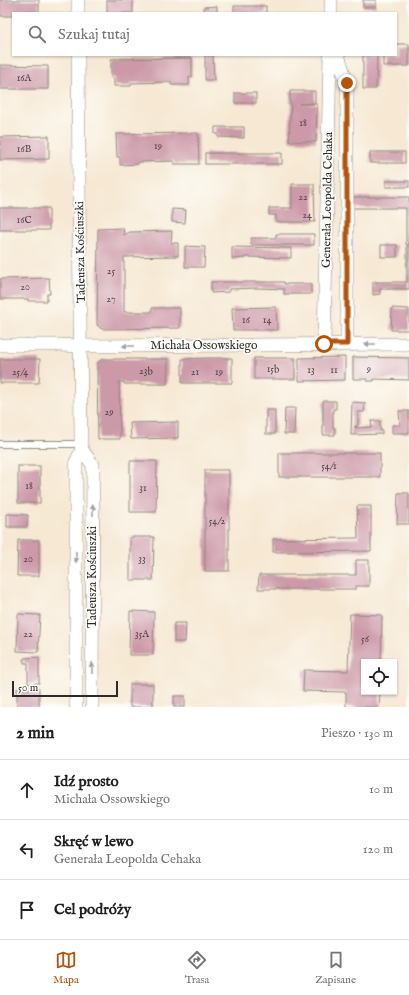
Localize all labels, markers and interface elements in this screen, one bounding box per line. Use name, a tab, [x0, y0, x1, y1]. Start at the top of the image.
search box	[12, 12, 397, 56]
icon: search	[26, 23, 48, 45]
text: Szukaj tutaj	[58, 25, 130, 44]
house number: 16A	[17, 72, 32, 85]
route end	[338, 74, 356, 92]
house number: 18	[299, 117, 307, 130]
street label: Generała Leopolda Cehaka	[319, 131, 337, 268]
house number: 19	[154, 140, 162, 153]
house number: 16B	[17, 143, 32, 156]
house number: 22	[298, 191, 308, 204]
street label: Tadeusza Kościuszki	[72, 201, 89, 303]
house number: 24	[302, 209, 312, 222]
house number: 16C	[16, 214, 32, 227]
house number: 25	[107, 265, 116, 278]
house number: 20	[20, 281, 30, 294]
house number: 27	[106, 293, 116, 306]
house number: 16	[242, 314, 251, 327]
house number: 14	[263, 314, 271, 327]
route start	[315, 335, 333, 353]
street label: Michała Ossowskiego	[150, 338, 258, 353]
one-way arrow	[363, 341, 376, 347]
one-way arrow	[121, 343, 134, 349]
house number: 15b	[267, 363, 279, 376]
house number: 9	[366, 363, 371, 376]
house number: 13	[307, 364, 315, 377]
house number: 11	[330, 364, 338, 377]
house number: 23b	[139, 365, 153, 378]
house number: 25/4	[12, 366, 28, 379]
house number: 21	[191, 366, 199, 379]
house number: 19	[215, 366, 223, 379]
house number: 29	[104, 406, 114, 419]
house number: 54/1	[321, 460, 337, 473]
house number: 18	[25, 480, 33, 493]
house number: 31	[139, 482, 147, 495]
one-way arrow	[90, 503, 96, 516]
house number: 54/2	[209, 515, 226, 528]
street label: Tadeusza Kościuszki	[85, 526, 100, 628]
one-way arrow	[73, 551, 79, 564]
house number: 20	[23, 553, 33, 566]
house number: 33	[138, 553, 146, 566]
house number: 22	[23, 628, 33, 641]
house number: 35A	[135, 628, 149, 641]
house number: 56	[361, 633, 370, 646]
map controls	[361, 659, 397, 695]
button: locate	[361, 659, 397, 695]
one-way arrow	[89, 661, 95, 674]
scale bar	[12, 679, 118, 698]
text: 50 m	[18, 681, 38, 695]
text: 2 min	[16, 723, 54, 744]
text: Pieszo · 130 m	[321, 725, 393, 742]
text: Idź prosto	[54, 772, 119, 791]
icon: ahead	[16, 779, 38, 801]
text: 10 m	[369, 781, 393, 798]
text: Michała Ossowskiego	[54, 791, 170, 808]
text: Skręć w lewo	[54, 832, 134, 851]
icon: left	[16, 839, 38, 861]
text: 120 m	[363, 841, 393, 858]
text: Generała Leopolda Cehaka	[54, 851, 201, 868]
icon: arrive	[16, 899, 38, 921]
text: Cel podróży	[54, 900, 131, 919]
tab: Mapa	[53, 949, 79, 987]
tab: Trasa	[185, 949, 209, 987]
tab: Zapisane	[315, 949, 356, 987]

